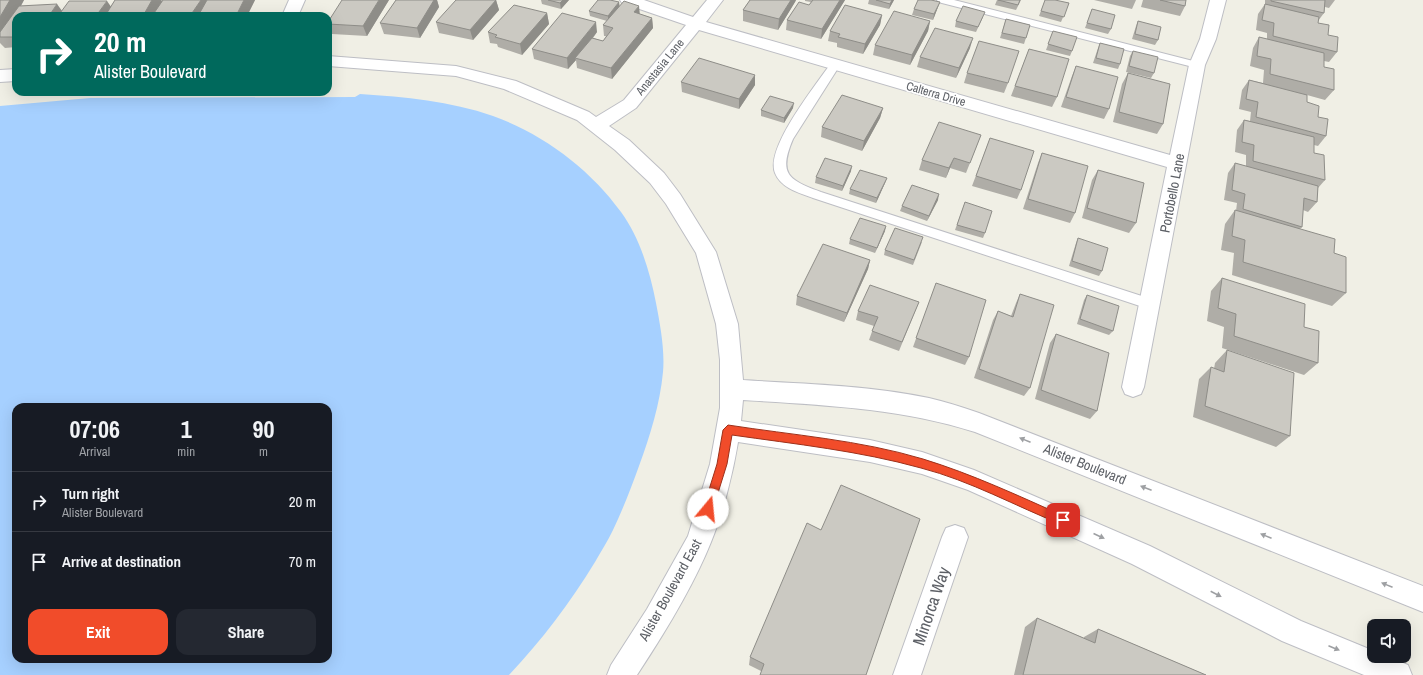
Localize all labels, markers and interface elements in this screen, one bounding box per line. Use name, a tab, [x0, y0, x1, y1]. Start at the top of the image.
text: 20 m	[94, 23, 146, 61]
icon: right	[28, 28, 80, 80]
street label: Anastasia Lane	[632, 35, 688, 99]
text: Alister Boulevard	[94, 59, 206, 84]
street label: Calterra Drive	[904, 78, 968, 110]
street label: Portobello Lane	[1155, 152, 1189, 234]
text: 07:06	[70, 413, 120, 445]
text: 1	[181, 413, 192, 445]
text: 90	[253, 413, 275, 445]
one-way arrow	[1018, 437, 1030, 443]
street label: Alister Boulevard	[1040, 439, 1129, 489]
text: Arrival	[79, 443, 110, 460]
text: min	[177, 443, 195, 460]
text: m	[259, 443, 268, 460]
text: Turn right	[62, 483, 119, 504]
one-way arrow	[1139, 485, 1151, 491]
position arrow	[687, 488, 729, 530]
icon: right	[28, 491, 50, 513]
text: 20 m	[289, 491, 316, 512]
pin	[1046, 503, 1080, 537]
text: Alister Boulevard	[62, 504, 143, 521]
icon: arrive	[1052, 509, 1074, 531]
one-way arrow	[1260, 532, 1272, 538]
one-way arrow	[1094, 534, 1106, 540]
street label: Alister Boulevard East	[634, 536, 705, 645]
icon: arrive	[28, 551, 50, 573]
text: Arrive at destination	[62, 551, 181, 572]
text: 70 m	[289, 551, 316, 572]
street label: Minorca Way	[906, 563, 955, 648]
one-way arrow	[1380, 581, 1392, 587]
one-way arrow	[1210, 590, 1222, 597]
button: Exit	[28, 609, 168, 655]
button: Share	[176, 609, 316, 655]
map controls	[1367, 619, 1411, 663]
button: sound	[1367, 619, 1411, 663]
one-way arrow	[1328, 646, 1340, 652]

